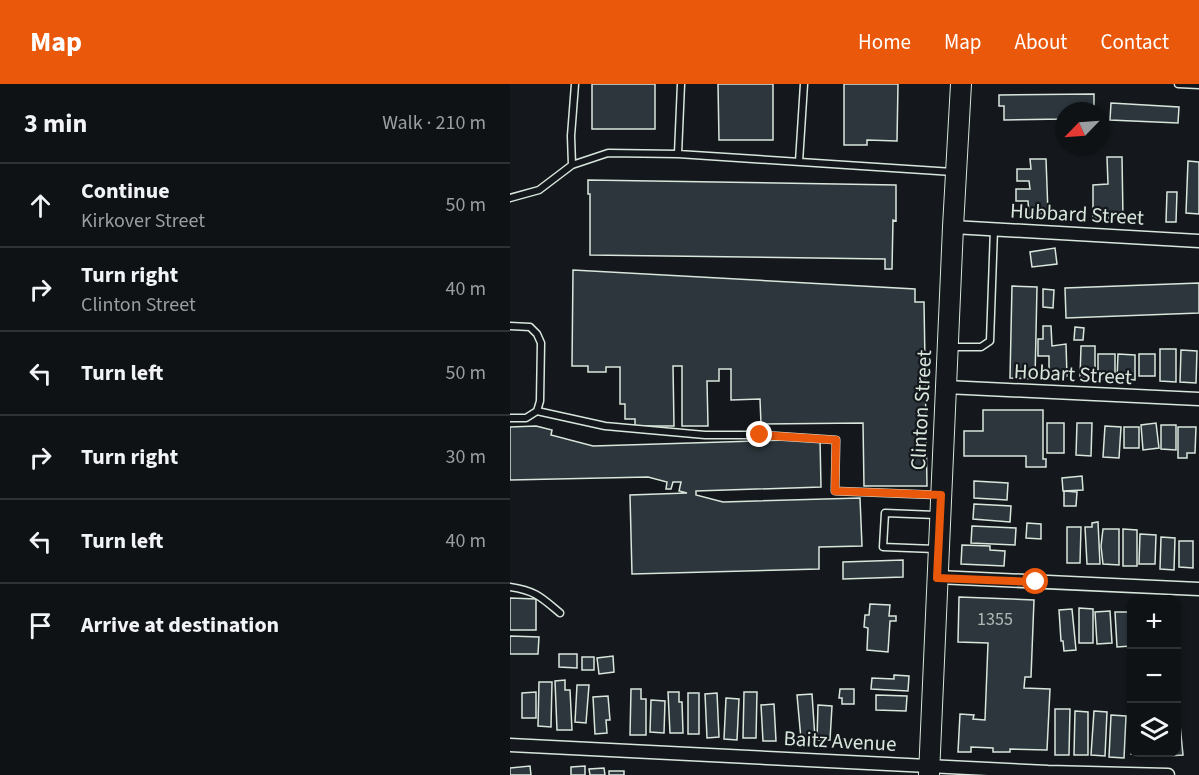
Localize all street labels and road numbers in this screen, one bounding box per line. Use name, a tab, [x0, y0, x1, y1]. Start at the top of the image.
street label: Hubbard Street	[1009, 196, 1145, 232]
street label: Clinton Street	[903, 349, 939, 471]
street label: Hobart Street	[1013, 356, 1133, 392]
street label: Baitz Avenue	[783, 723, 897, 759]

